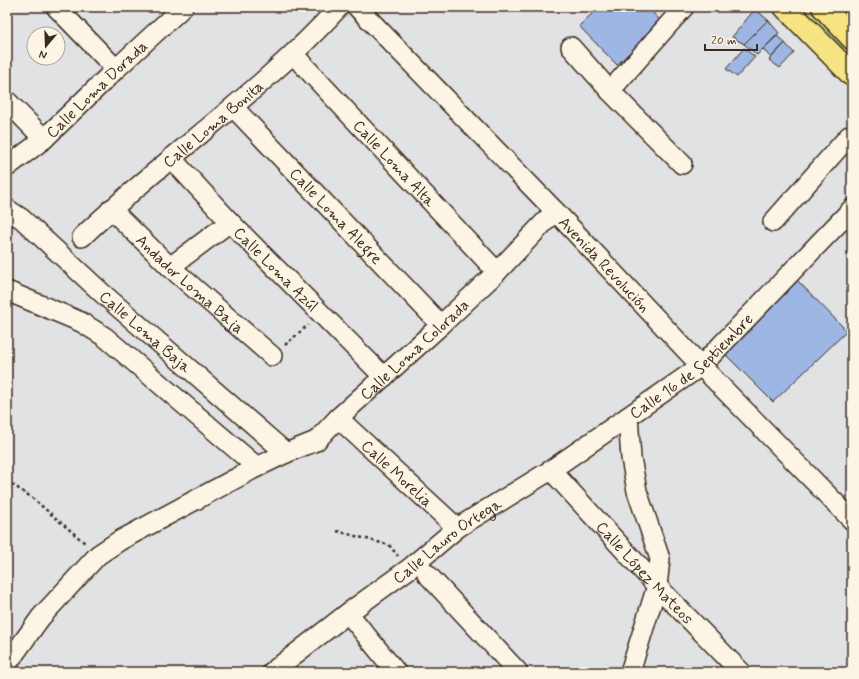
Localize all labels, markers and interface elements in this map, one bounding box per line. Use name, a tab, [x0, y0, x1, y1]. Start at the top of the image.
north arrow	[26, 26, 66, 66]
scale bar	[705, 26, 757, 52]
text: 20 m	[711, 33, 737, 49]
street label: Calle Loma Dorada	[42, 36, 153, 143]
text: N	[37, 47, 49, 62]
street label: Calle Loma Bonita	[159, 76, 268, 173]
street label: Calle Loma Alta	[348, 116, 440, 212]
street label: Calle Loma Alegre	[284, 164, 387, 270]
street label: Avenida Revolución	[553, 212, 654, 318]
street label: Calle Loma Azúl	[229, 223, 322, 317]
street label: Andador Loma Baja	[131, 230, 248, 339]
street label: Calle Loma Baja	[94, 286, 196, 378]
street label: Calle Loma Colorada	[356, 295, 474, 405]
street label: Calle 16 de Septiembre	[626, 309, 758, 424]
street label: Calle Morelia	[356, 436, 437, 512]
street label: Calle Lauro Ortega	[389, 494, 506, 589]
street label: Calle López Mateos	[591, 517, 697, 629]

